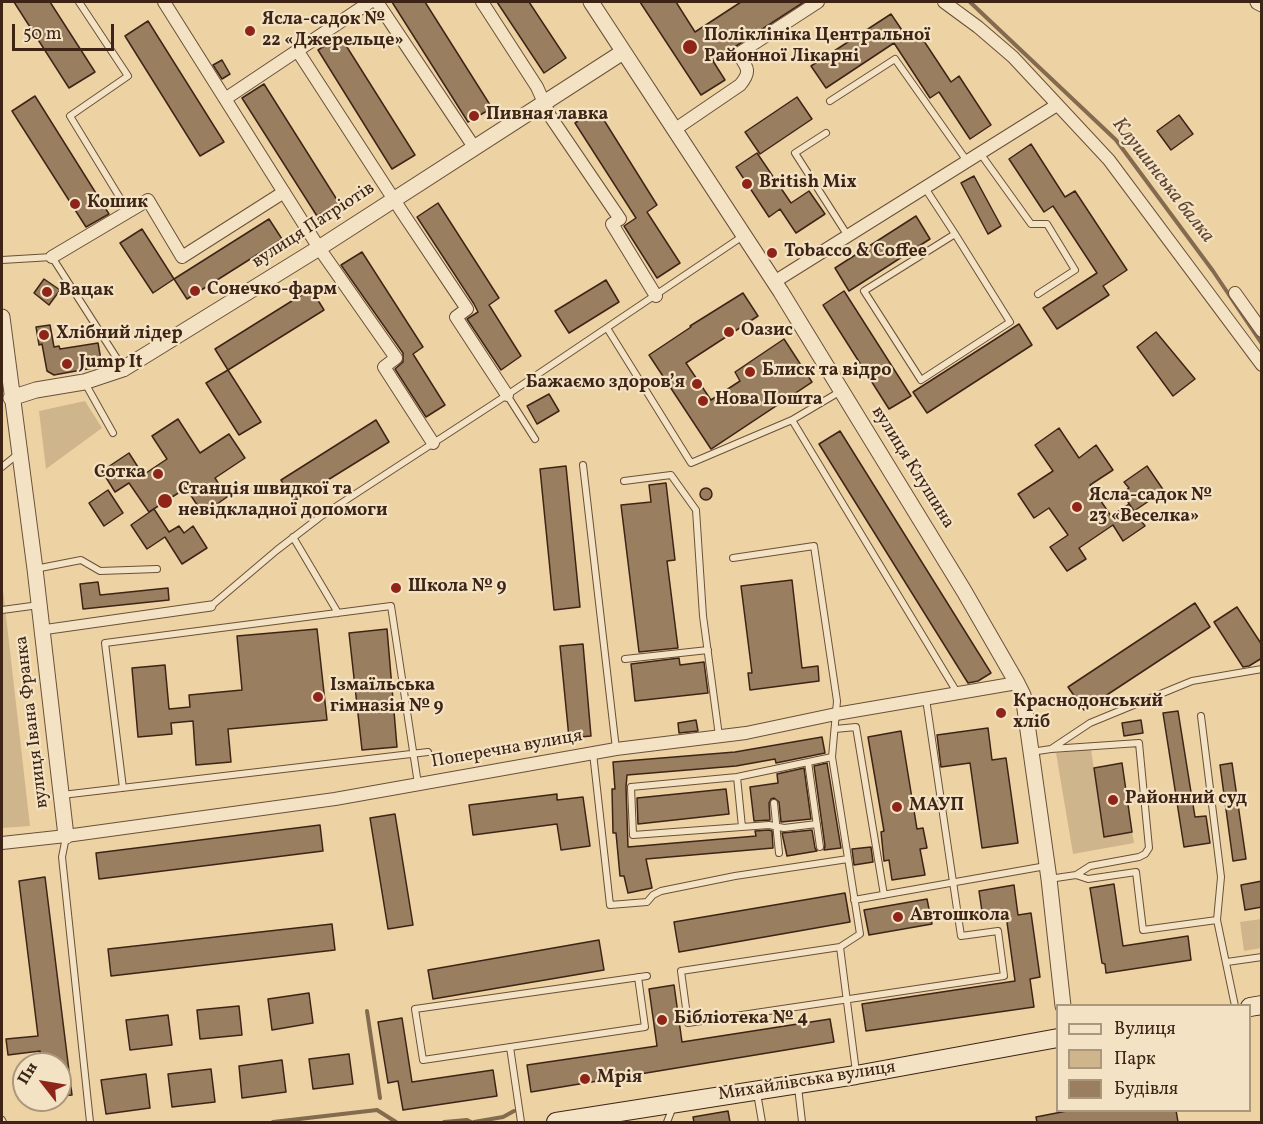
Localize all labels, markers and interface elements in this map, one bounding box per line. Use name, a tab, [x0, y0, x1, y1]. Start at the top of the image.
place label: Ясла-садок № 22 «Джерельце»	[262, 10, 404, 52]
scale bar	[15, 12, 117, 50]
text: 50 m	[23, 22, 62, 47]
marker: Ясла-садок № 22 «Джерельце»	[243, 24, 257, 38]
place label: Поліклініка Центральної Районної Лікарні	[704, 26, 931, 68]
marker: Поліклініка Центральної Районної Лікарні	[681, 38, 699, 56]
place label: Пивная лавка	[486, 105, 608, 127]
marker: Пивная лавка	[467, 109, 481, 123]
water label: Клушинська балка	[1106, 114, 1218, 248]
place label: British Mix	[759, 173, 857, 195]
marker: British Mix	[740, 177, 754, 191]
street label: вулиця Патріотів	[249, 178, 379, 274]
place label: Кошик	[87, 193, 148, 215]
marker: Кошик	[68, 197, 82, 211]
place label: Tobacco & Coffee	[784, 242, 927, 264]
marker: Tobacco & Coffee	[765, 246, 779, 260]
place label: Сонечко-фарм	[207, 280, 337, 302]
place label: Вацак	[59, 281, 114, 303]
marker: Сонечко-фарм	[188, 284, 202, 298]
marker: Вацак	[40, 285, 54, 299]
place label: Оазис	[741, 321, 793, 343]
place label: Хлібний лідер	[56, 324, 183, 346]
marker: Оазис	[722, 325, 736, 339]
marker: Хлібний лідер	[37, 328, 51, 342]
place label: Jump It	[79, 353, 143, 375]
marker: Jump It	[60, 357, 74, 371]
place label: Блиск та відро	[762, 361, 892, 383]
marker: Блиск та відро	[743, 365, 757, 379]
place label: Бажаємо здоровʼя	[526, 373, 685, 395]
marker: Бажаємо здоровʼя	[690, 377, 704, 391]
place label: Нова Пошта	[715, 390, 823, 412]
marker: Нова Пошта	[696, 394, 710, 408]
street label: вулиця Клушина	[866, 403, 958, 533]
place label: Сотка	[94, 463, 146, 485]
marker: Сотка	[151, 467, 165, 481]
place label: Станція швидкої та невідкладної допомоги	[178, 480, 388, 522]
place label: Ясла-садок № 23 «Веселка»	[1089, 486, 1212, 528]
marker: Станція швидкої та невідкладної допомоги	[156, 492, 174, 510]
marker: Ясла-садок № 23 «Веселка»	[1070, 500, 1084, 514]
place label: Школа № 9	[408, 577, 506, 599]
marker: Школа № 9	[389, 581, 403, 595]
street label: вулиця Івана Франка	[12, 634, 54, 810]
place label: Ізмаїльська гімназія № 9	[330, 676, 444, 718]
marker: Ізмаїльська гімназія № 9	[311, 690, 325, 704]
place label: Краснодонський хліб	[1013, 692, 1163, 734]
marker: Краснодонський хліб	[994, 706, 1008, 720]
street label: Поперечна вулиця	[430, 726, 584, 774]
place label: Районний суд	[1125, 789, 1247, 811]
marker: Районний суд	[1106, 793, 1120, 807]
place label: МАУП	[909, 796, 964, 818]
marker: МАУП	[890, 800, 904, 814]
place label: Автошкола	[910, 906, 1010, 928]
marker: Автошкола	[891, 910, 905, 924]
legend	[1056, 1004, 1251, 1112]
place label: Бібліотека № 4	[674, 1009, 808, 1031]
marker: Бібліотека № 4	[655, 1013, 669, 1027]
text: Вулиця	[1114, 1017, 1176, 1042]
text: Парк	[1114, 1047, 1156, 1072]
north arrow	[12, 1052, 72, 1112]
street label: Михайлівська вулиця	[717, 1057, 897, 1107]
text: Пн	[13, 1058, 44, 1089]
place label: Мрія	[597, 1068, 642, 1090]
marker: Мрія	[578, 1072, 592, 1086]
text: Будівля	[1114, 1077, 1178, 1102]

